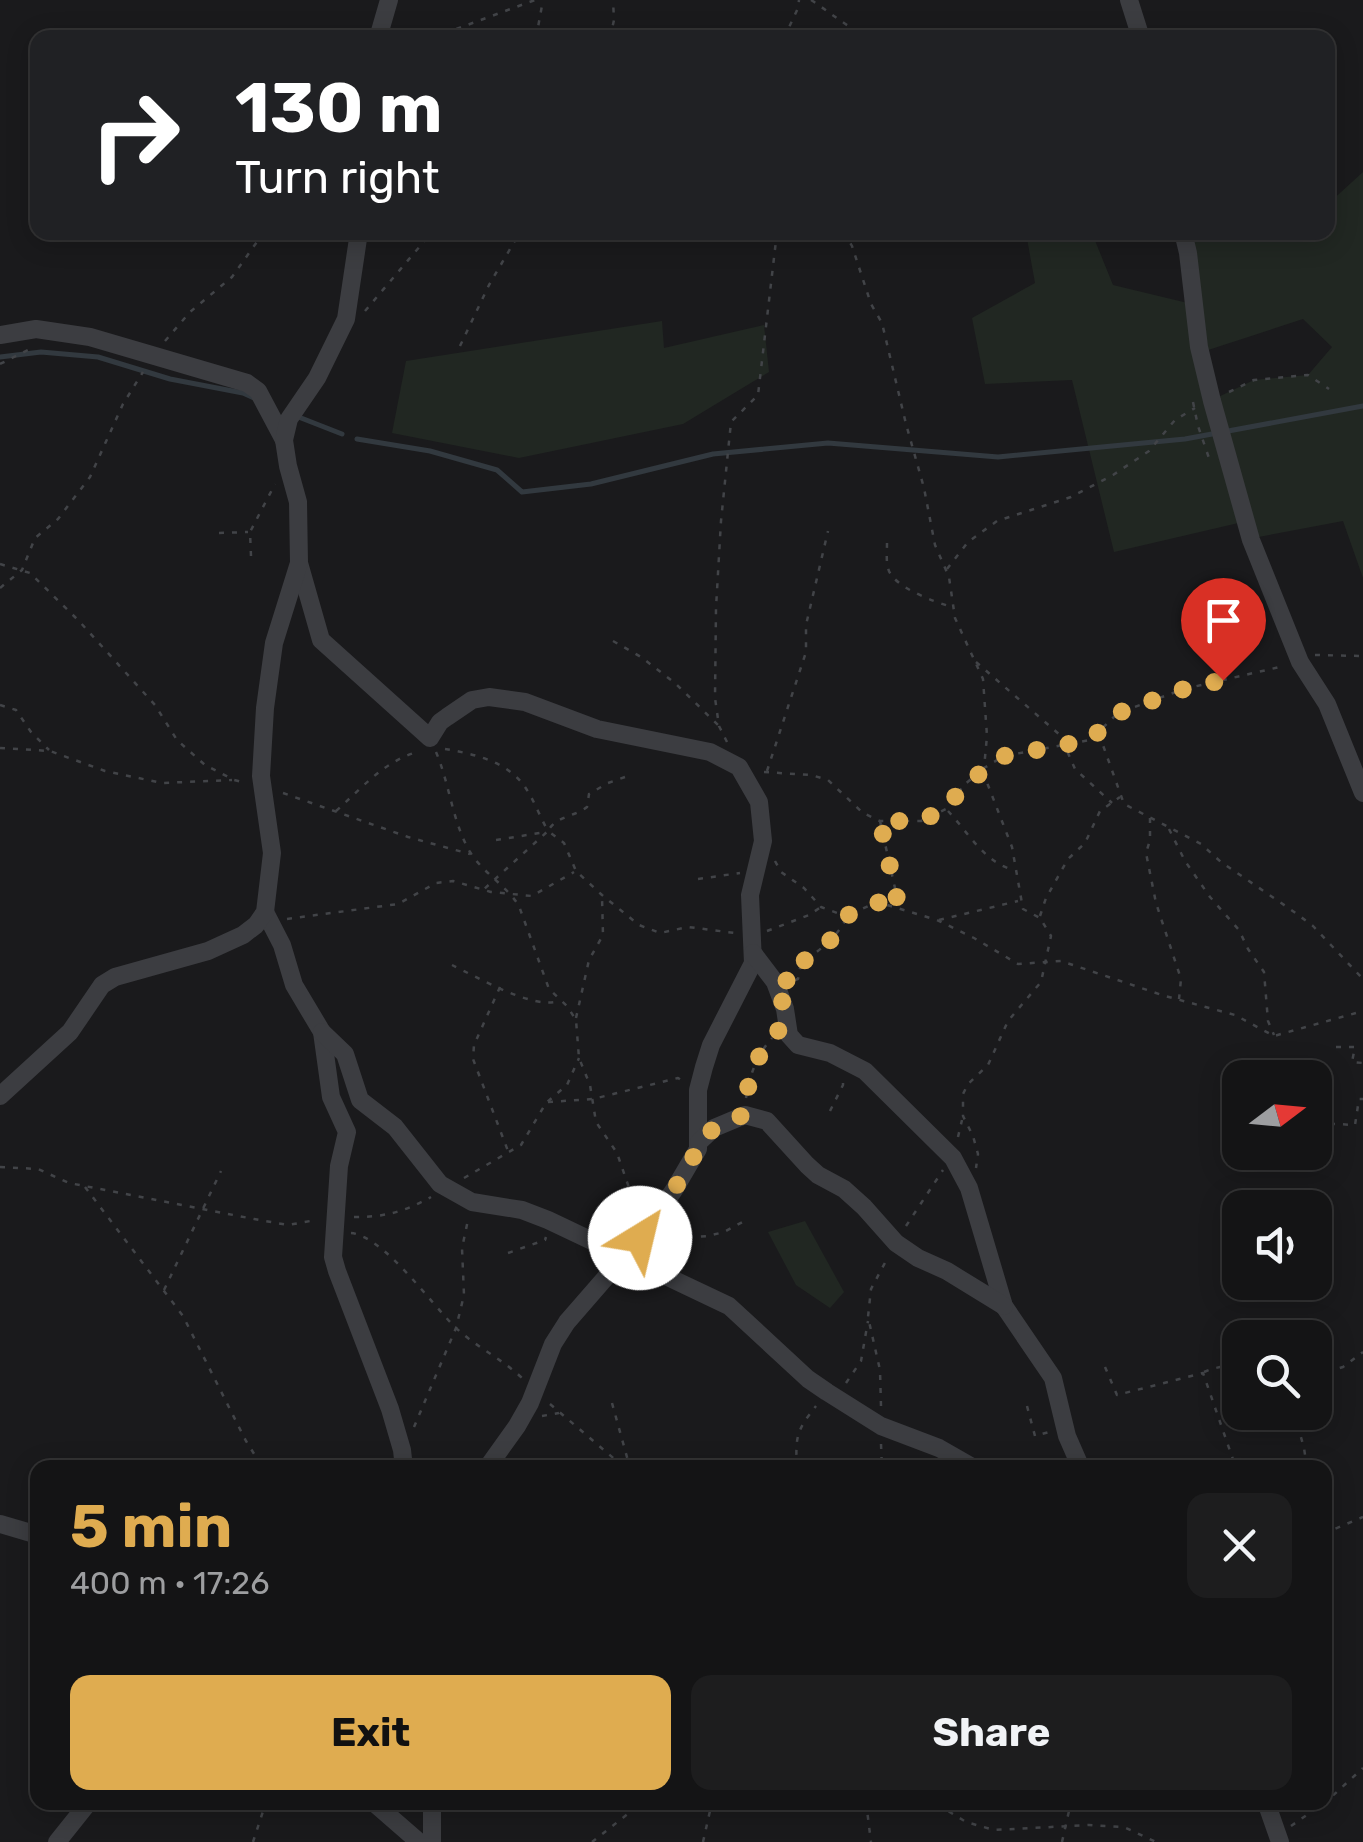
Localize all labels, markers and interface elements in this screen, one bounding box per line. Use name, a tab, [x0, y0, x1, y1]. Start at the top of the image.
text: 130 m	[235, 67, 443, 150]
icon: right	[70, 70, 200, 200]
text: Turn right	[235, 151, 439, 204]
pin	[1181, 578, 1266, 681]
icon: arrive	[1196, 593, 1251, 648]
north arrow	[1222, 1060, 1332, 1170]
map controls	[1222, 1060, 1332, 1430]
position arrow	[588, 1186, 692, 1290]
button: sound	[1222, 1190, 1332, 1300]
button: search	[1222, 1320, 1332, 1430]
text: 5 min	[70, 1491, 232, 1562]
button: close	[1187, 1493, 1292, 1598]
text: 400 m · 17:26	[70, 1564, 269, 1602]
button: Exit	[70, 1675, 671, 1790]
button: Share	[691, 1675, 1292, 1790]

